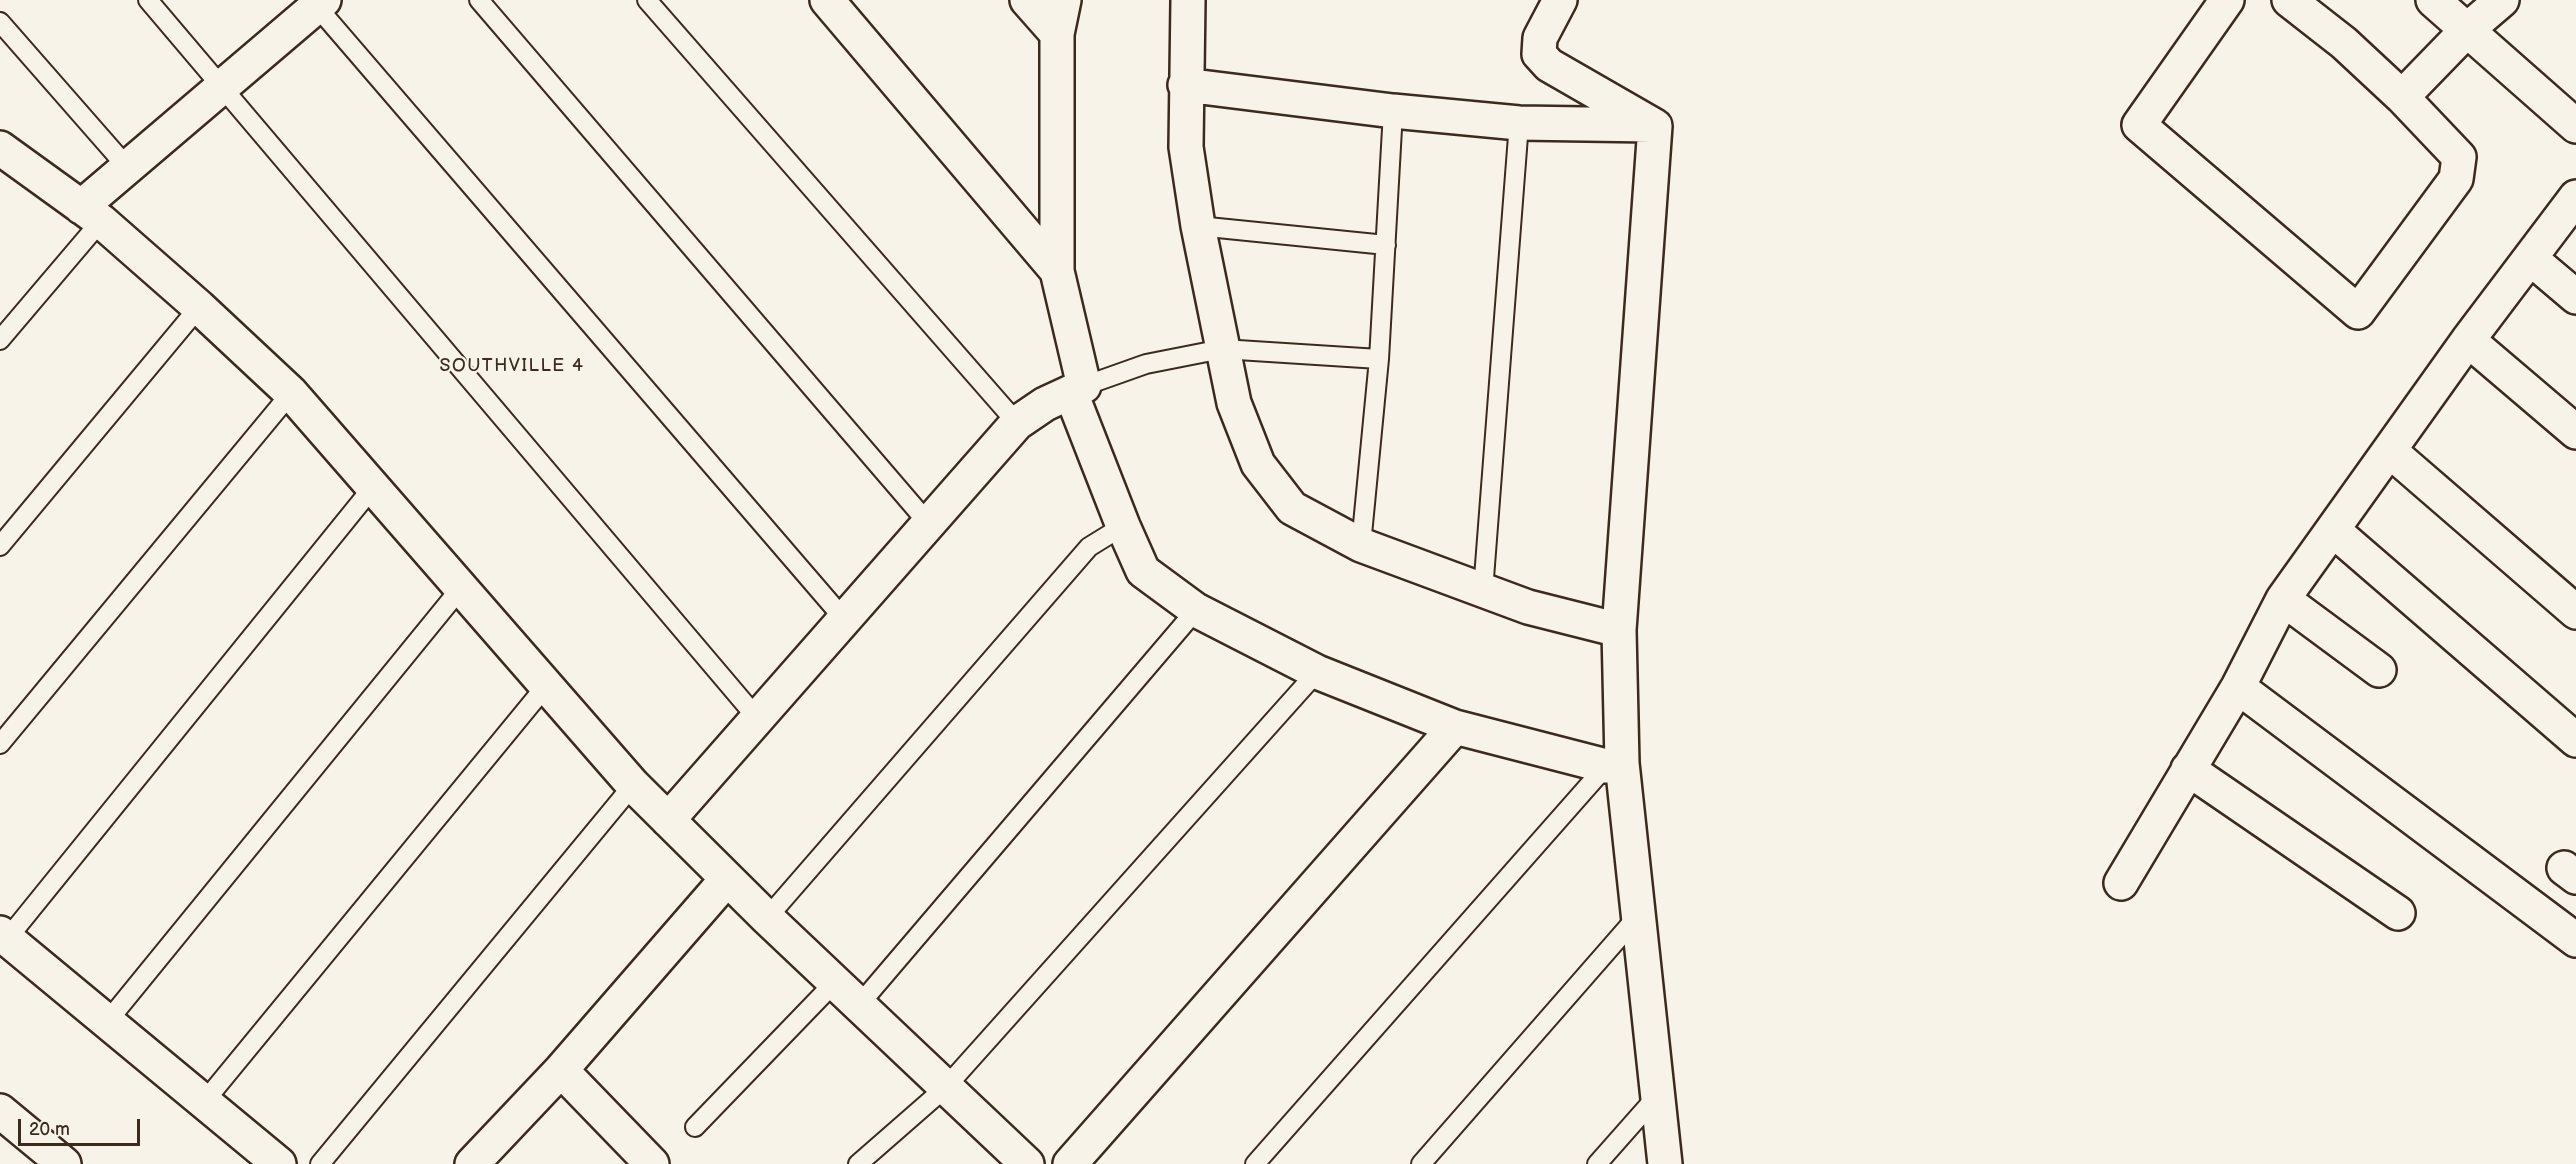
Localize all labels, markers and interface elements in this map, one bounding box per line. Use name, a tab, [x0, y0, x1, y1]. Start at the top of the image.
district label: SOUTHVILLE 4	[440, 355, 584, 377]
scale bar	[21, 1107, 142, 1145]
text: 20 m	[29, 1119, 70, 1140]

